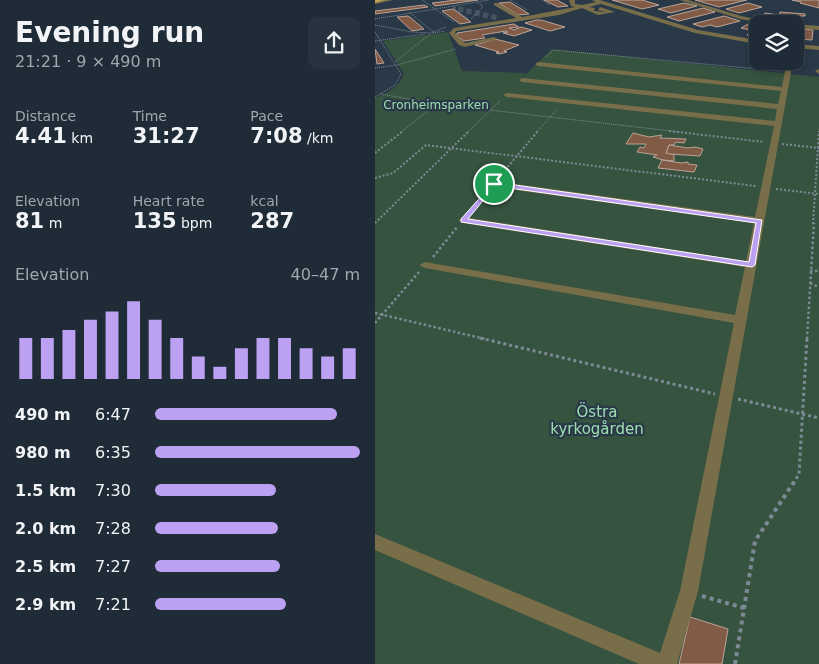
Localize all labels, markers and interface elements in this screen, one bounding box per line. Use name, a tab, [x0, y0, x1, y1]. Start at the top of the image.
map controls	[749, 15, 804, 70]
button: layers	[749, 15, 804, 70]
text: Evening run	[15, 16, 204, 49]
button: share	[308, 17, 360, 69]
text: 21:21 · 9 × 490 m	[15, 52, 161, 71]
park label: Cronheimsparken	[383, 98, 489, 112]
text: Distance	[15, 108, 76, 124]
text: Time	[133, 108, 167, 124]
text: Pace	[250, 108, 283, 124]
text: 4.41	[15, 124, 67, 148]
text: 31:27	[133, 124, 200, 148]
text: 7:08	[250, 124, 303, 148]
text: km	[67, 130, 93, 146]
text: /km	[303, 130, 333, 146]
pin	[473, 163, 515, 205]
icon: arrive	[480, 170, 508, 198]
text: Elevation	[15, 193, 80, 209]
text: Heart rate	[133, 193, 205, 209]
text: kcal	[250, 193, 279, 209]
text: 81	[15, 209, 44, 233]
text: 135	[133, 209, 177, 233]
text: 287	[250, 209, 294, 233]
text: m	[44, 215, 62, 231]
text: bpm	[177, 215, 212, 231]
text: Elevation	[15, 265, 89, 284]
text: 40–47 m	[291, 265, 360, 284]
park label: Östra kyrkogården	[550, 402, 644, 438]
text: 490 m	[15, 405, 71, 424]
text: 6:47	[95, 405, 131, 424]
text: 980 m	[15, 443, 71, 462]
text: 6:35	[95, 443, 131, 462]
text: 1.5 km	[15, 481, 76, 500]
text: 7:30	[95, 481, 131, 500]
text: 2.0 km	[15, 519, 76, 538]
text: 7:28	[95, 519, 131, 538]
text: 2.5 km	[15, 557, 76, 576]
text: 7:27	[95, 557, 131, 576]
text: 2.9 km	[15, 595, 76, 614]
text: 7:21	[95, 595, 131, 614]

